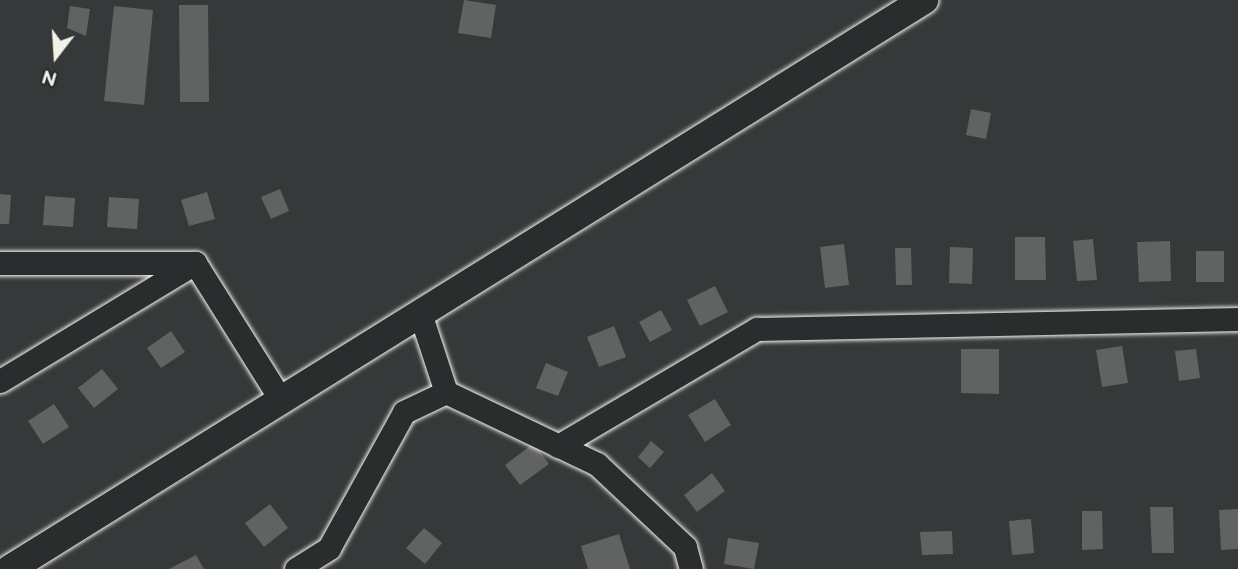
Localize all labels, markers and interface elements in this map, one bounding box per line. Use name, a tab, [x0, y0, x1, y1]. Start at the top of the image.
north arrow	[21, 21, 91, 91]
text: N	[40, 63, 60, 90]

